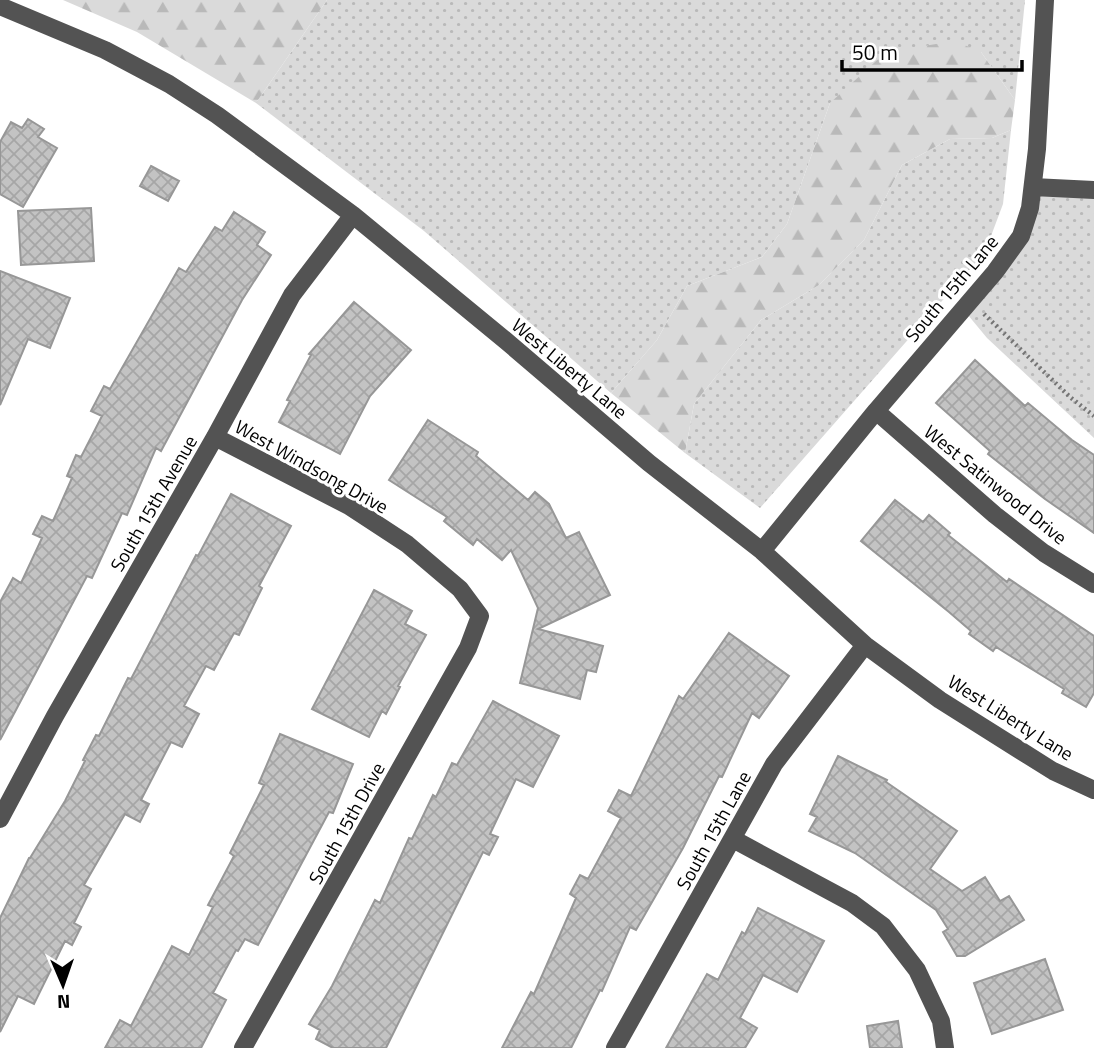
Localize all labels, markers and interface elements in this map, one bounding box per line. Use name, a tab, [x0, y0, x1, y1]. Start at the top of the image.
scale bar	[842, 28, 1022, 72]
text: 50 m	[852, 36, 898, 68]
street label: South 15th Lane	[897, 228, 1005, 348]
street label: West Liberty Lane	[506, 311, 634, 425]
street label: West Windsong Drive	[230, 412, 394, 520]
street label: West Satinwood Drive	[918, 417, 1074, 551]
street label: South 15th Avenue	[102, 429, 204, 577]
street label: West Liberty Lane	[942, 667, 1080, 767]
street label: South 15th Drive	[301, 757, 391, 889]
street label: South 15th Lane	[668, 765, 758, 895]
north arrow	[28, 950, 98, 1020]
text: N	[57, 988, 71, 1017]

